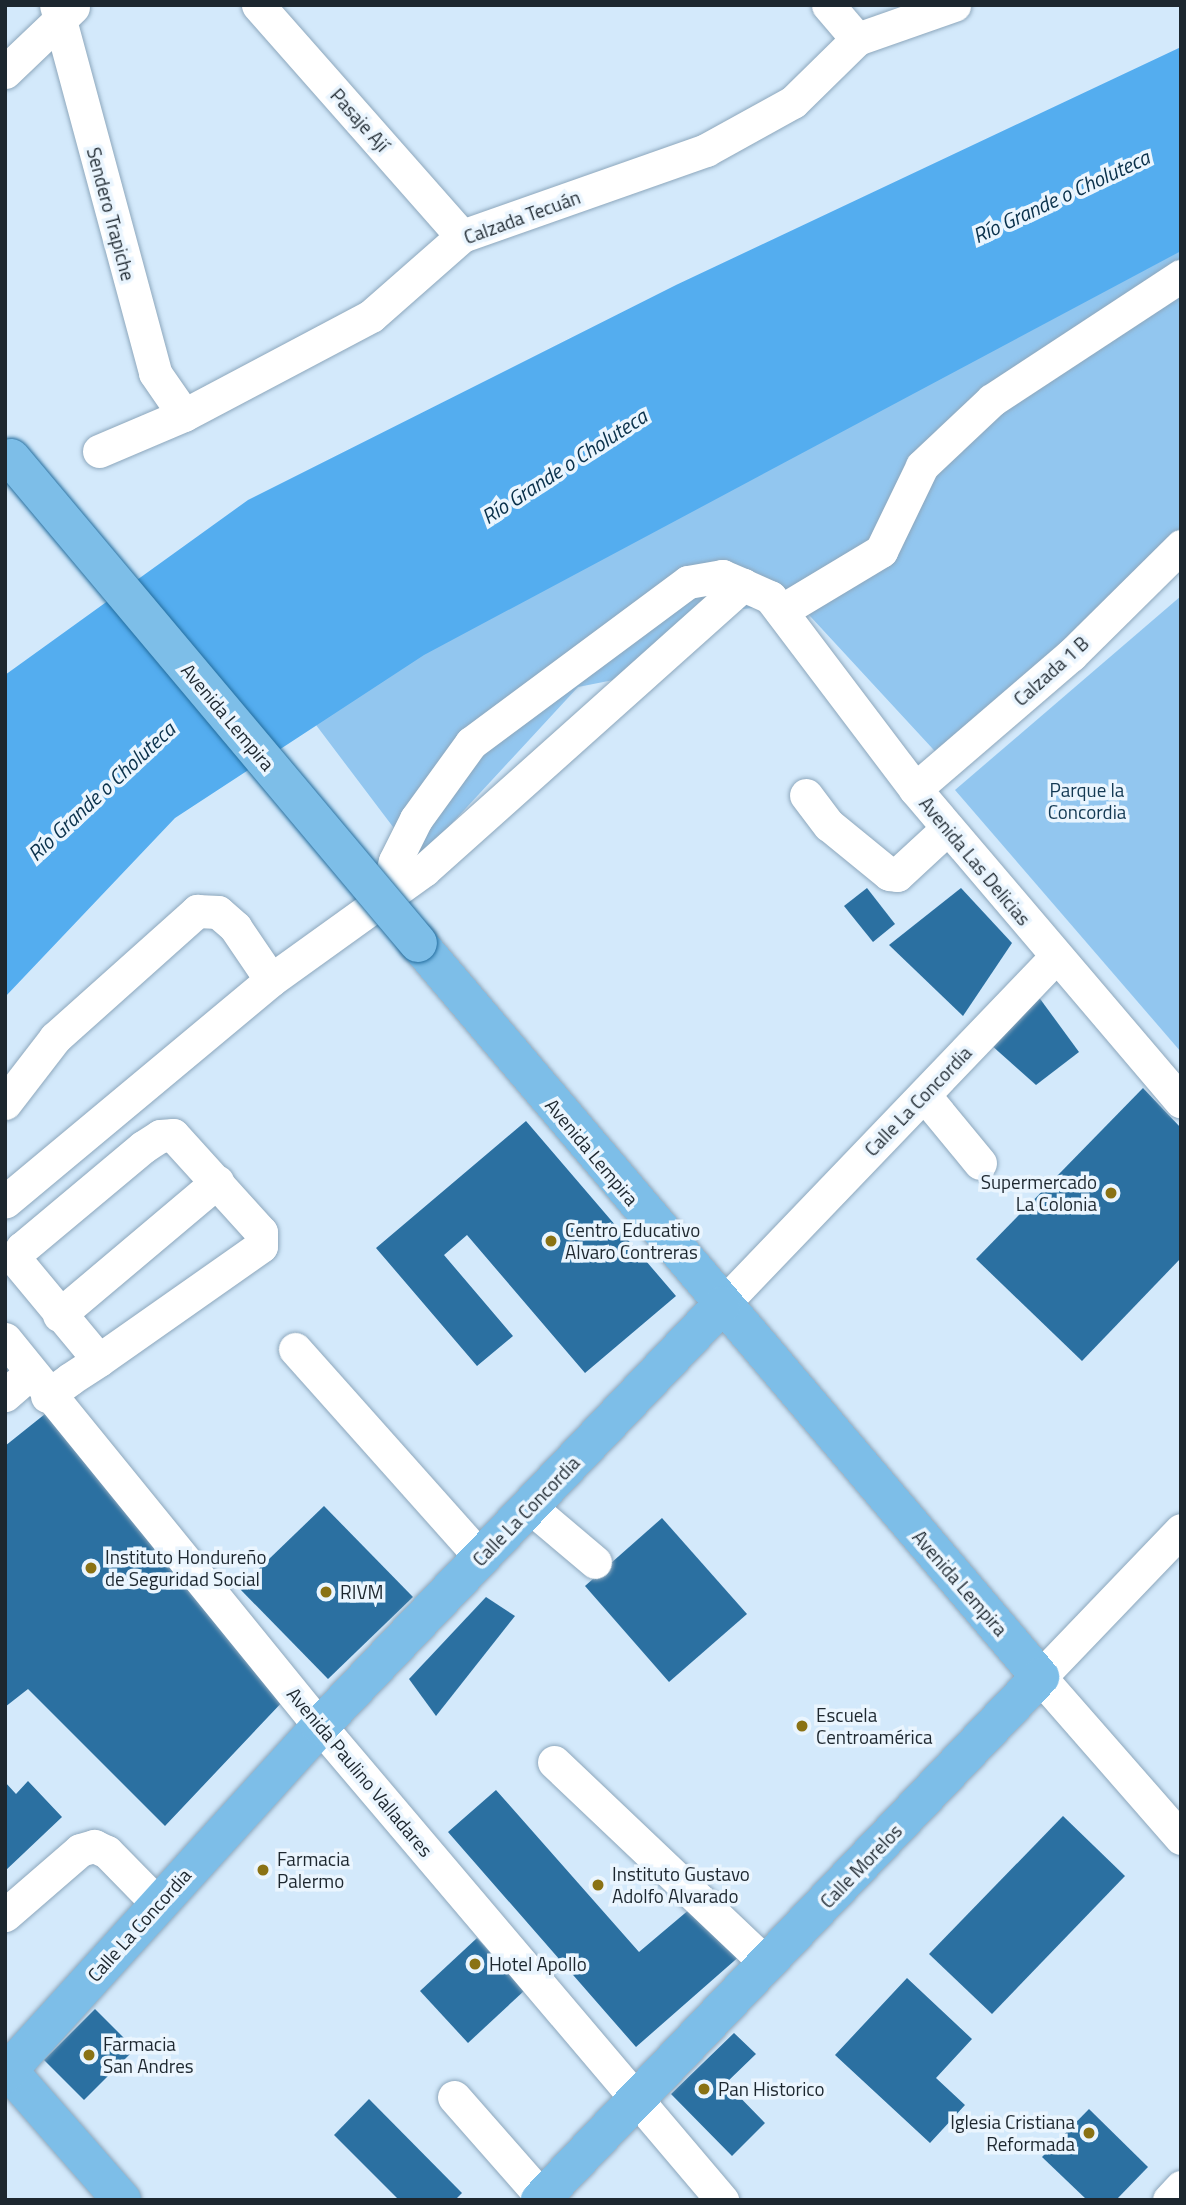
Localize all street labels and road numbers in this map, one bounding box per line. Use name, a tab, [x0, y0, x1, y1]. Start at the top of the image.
street label: Pasaje Ají	[326, 84, 394, 156]
street label: Sendero Trapiche	[82, 145, 140, 283]
street label: Calzada Tecuán	[461, 185, 583, 249]
street label: Calzada 1 B	[1009, 632, 1093, 710]
street label: Avenida Lempira	[177, 659, 279, 775]
street label: Avenida Las Delicias	[915, 792, 1035, 930]
street label: Calle La Concordia	[860, 1041, 976, 1161]
street label: Avenida Lempira	[541, 1094, 643, 1210]
street label: Calle La Concordia	[468, 1451, 584, 1571]
street label: Avenida Lempira	[908, 1526, 1012, 1640]
street label: Avenida Paulino Valladares	[282, 1683, 438, 1861]
street label: Calle Morelos	[815, 1819, 907, 1913]
street label: Calle La Concordia	[82, 1864, 196, 1986]

